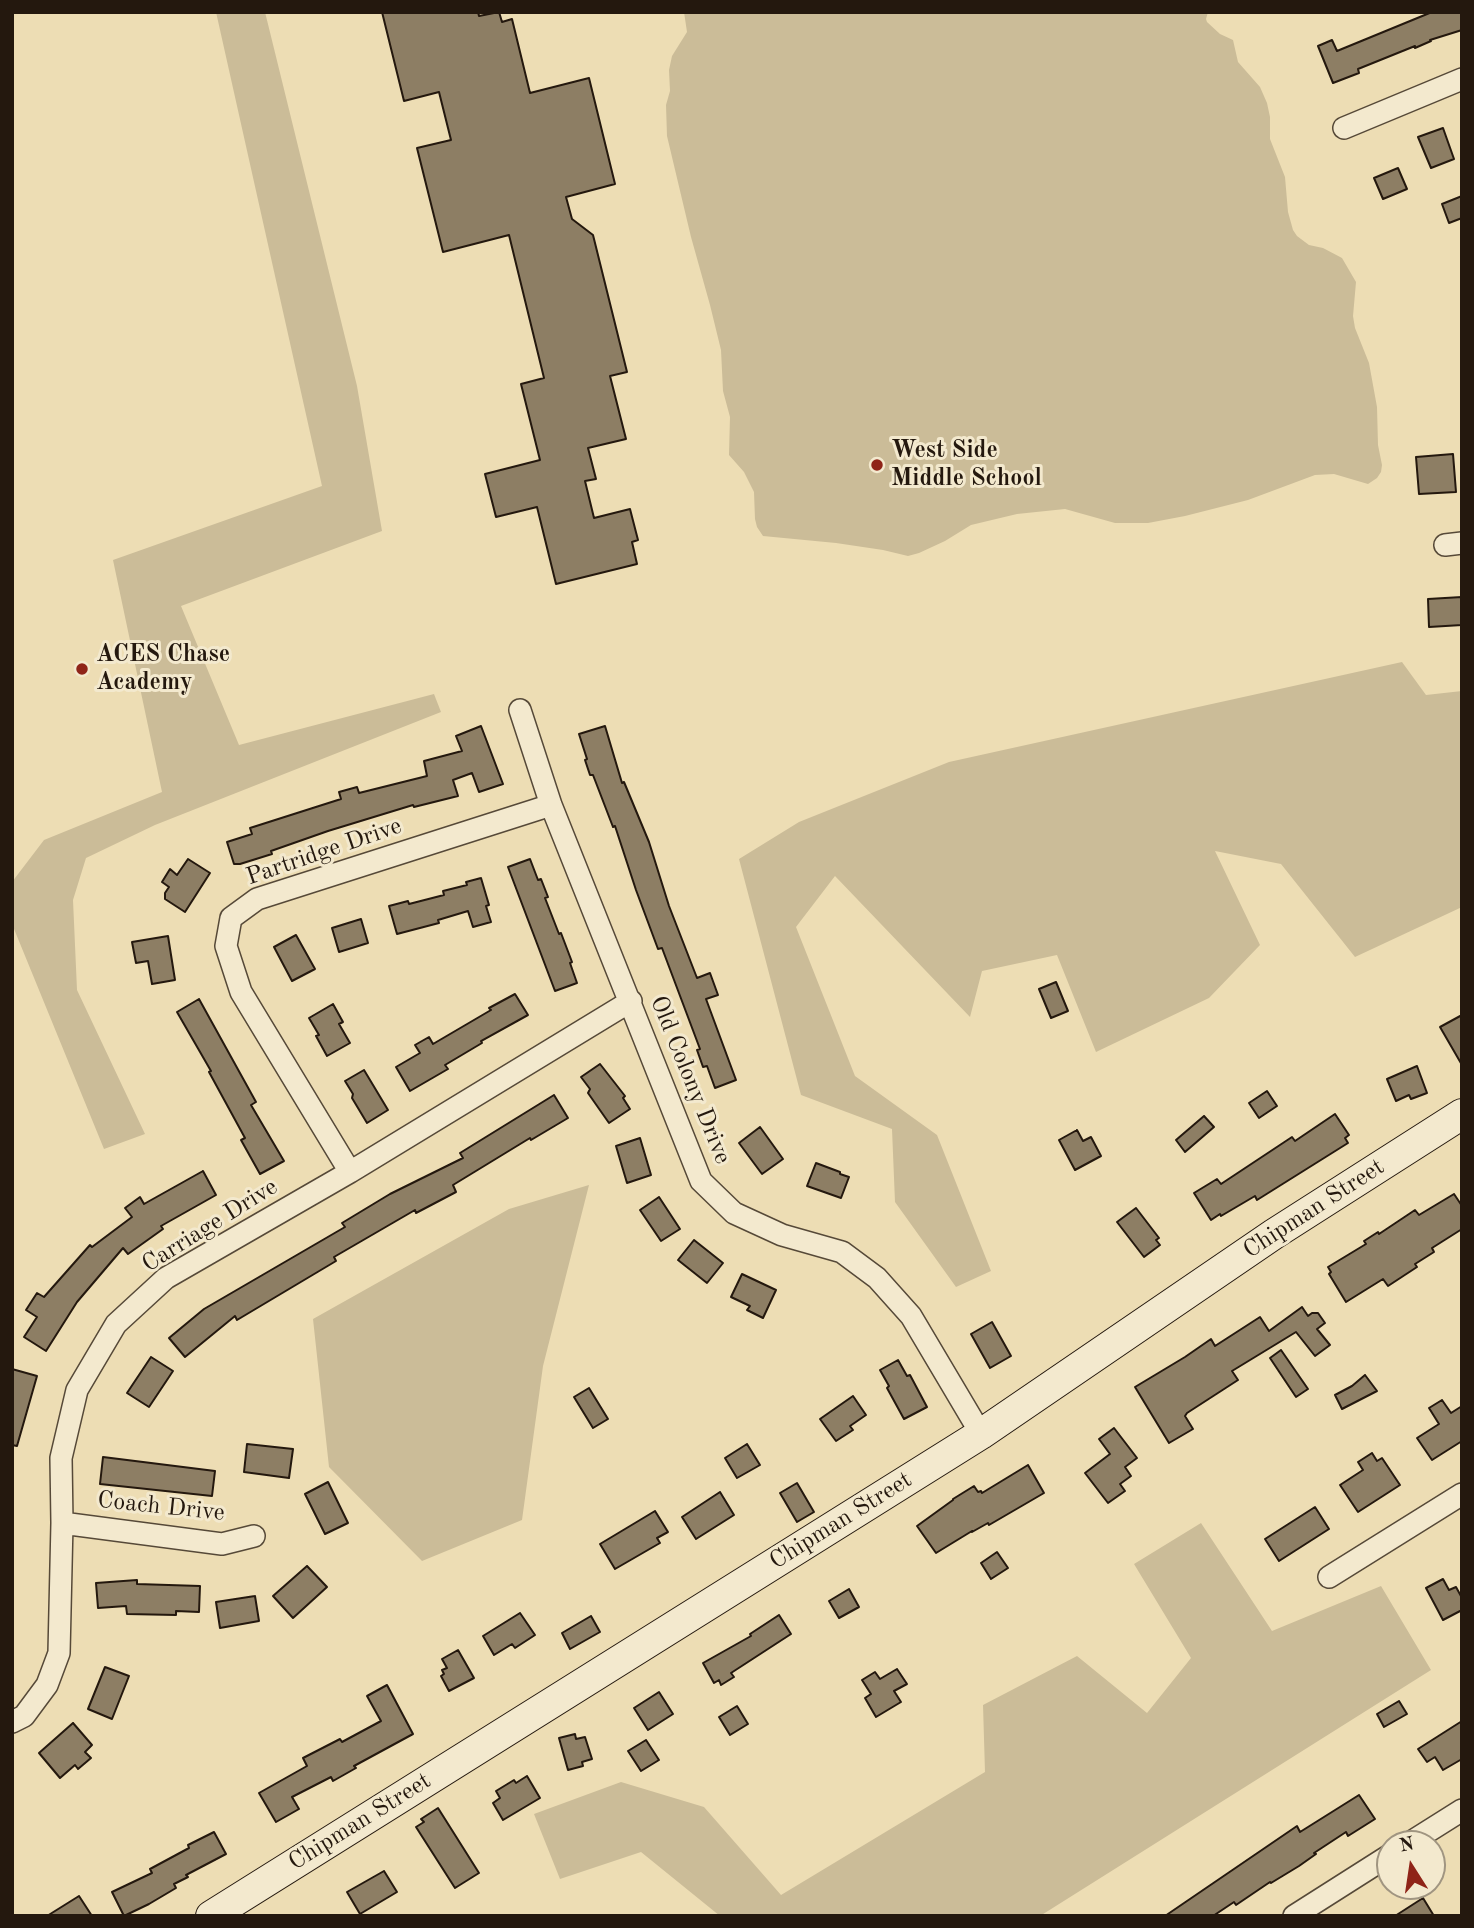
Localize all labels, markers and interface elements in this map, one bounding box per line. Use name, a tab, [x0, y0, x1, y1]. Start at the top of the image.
place label: West Side Middle School	[891, 437, 1042, 493]
marker: West Side Middle School	[869, 457, 885, 473]
place label: ACES Chase Academy	[96, 641, 230, 697]
marker: ACES Chase Academy	[74, 661, 90, 677]
street label: Partridge Drive	[242, 812, 406, 892]
street label: Old Colony Drive	[643, 992, 737, 1168]
street label: Chipman Street	[1238, 1153, 1390, 1265]
street label: Carriage Drive	[137, 1173, 283, 1279]
street label: Chipman Street	[765, 1466, 917, 1576]
street label: Coach Drive	[96, 1486, 226, 1528]
street label: Chipman Street	[284, 1767, 436, 1877]
north arrow	[1376, 1830, 1446, 1900]
text: N	[1398, 1835, 1416, 1857]

